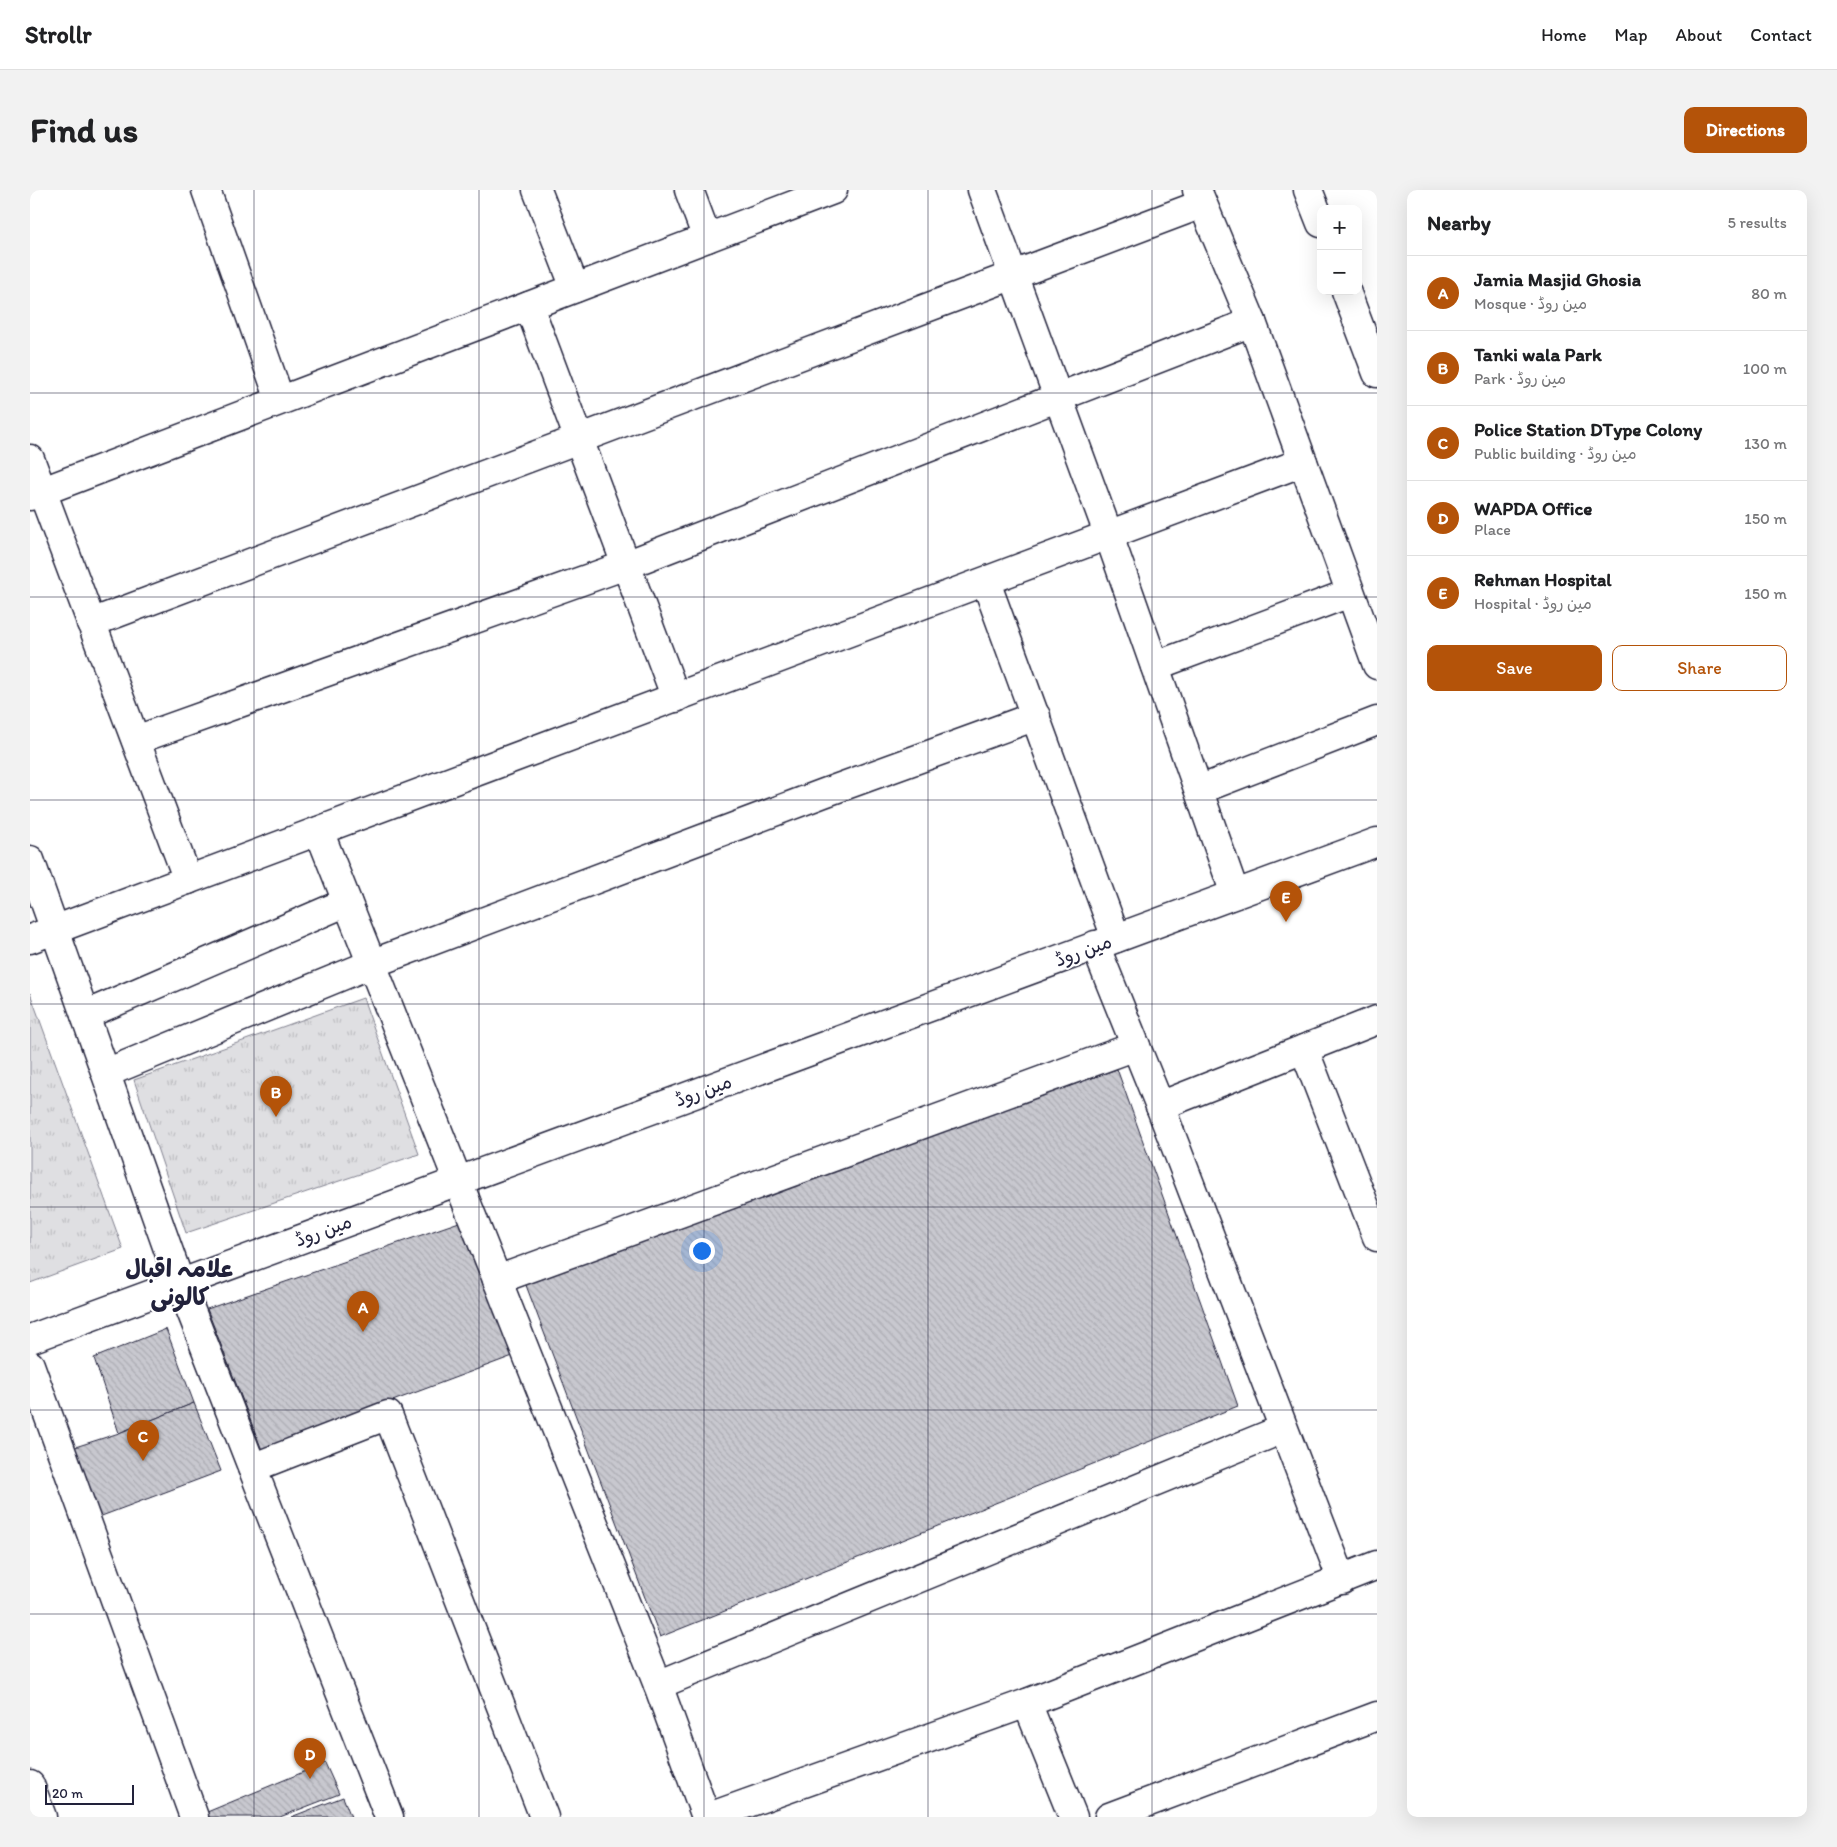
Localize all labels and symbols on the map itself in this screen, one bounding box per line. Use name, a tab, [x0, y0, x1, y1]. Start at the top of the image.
pin: E	[1270, 881, 1302, 922]
street label: مین روڈ	[1052, 930, 1115, 971]
street label: مین روڈ	[672, 1070, 735, 1111]
pin: B	[260, 1076, 292, 1117]
street label: مین روڈ	[292, 1210, 355, 1251]
your location	[689, 1238, 715, 1264]
district label: علامہ اقبال کالونی	[125, 1254, 235, 1313]
pin: A	[347, 1291, 379, 1332]
pin: C	[127, 1420, 159, 1461]
pin: D	[294, 1738, 326, 1779]
scale bar	[45, 1782, 134, 1805]

